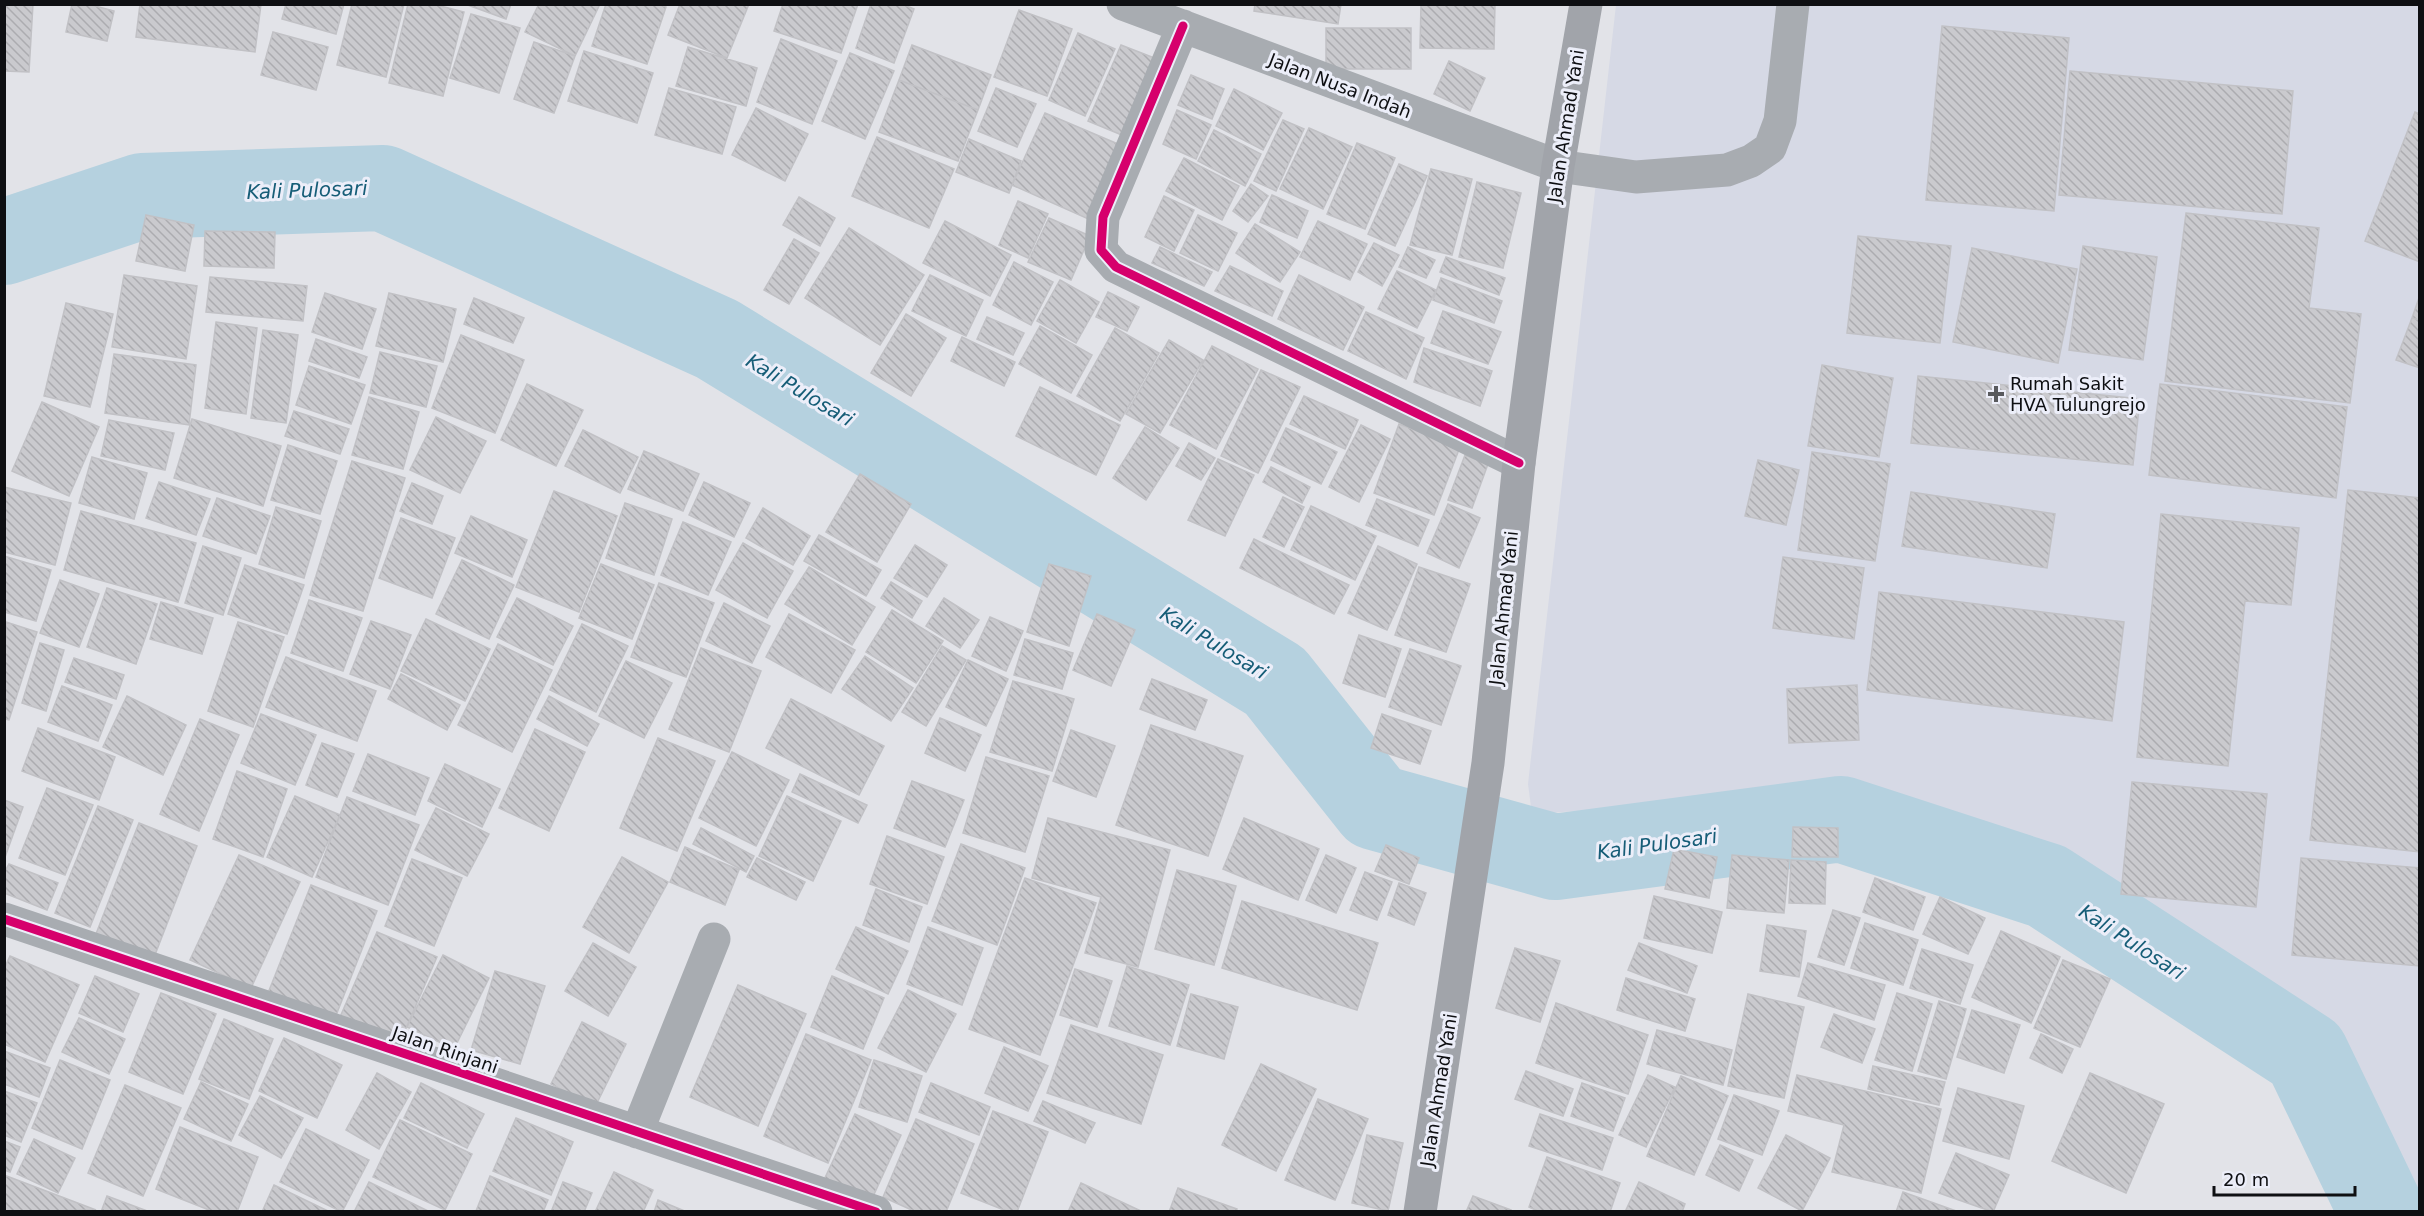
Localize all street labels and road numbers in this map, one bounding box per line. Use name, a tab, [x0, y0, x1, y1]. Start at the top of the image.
street label: Jalan Nusa Indah	[1265, 48, 1414, 122]
street label: Jalan Ahmad Yani	[1543, 48, 1588, 205]
street label: Jalan Ahmad Yani	[1485, 530, 1522, 687]
street label: Jalan Ahmad Yani	[1416, 1012, 1461, 1169]
street label: Jalan Rinjani	[388, 1021, 501, 1078]

